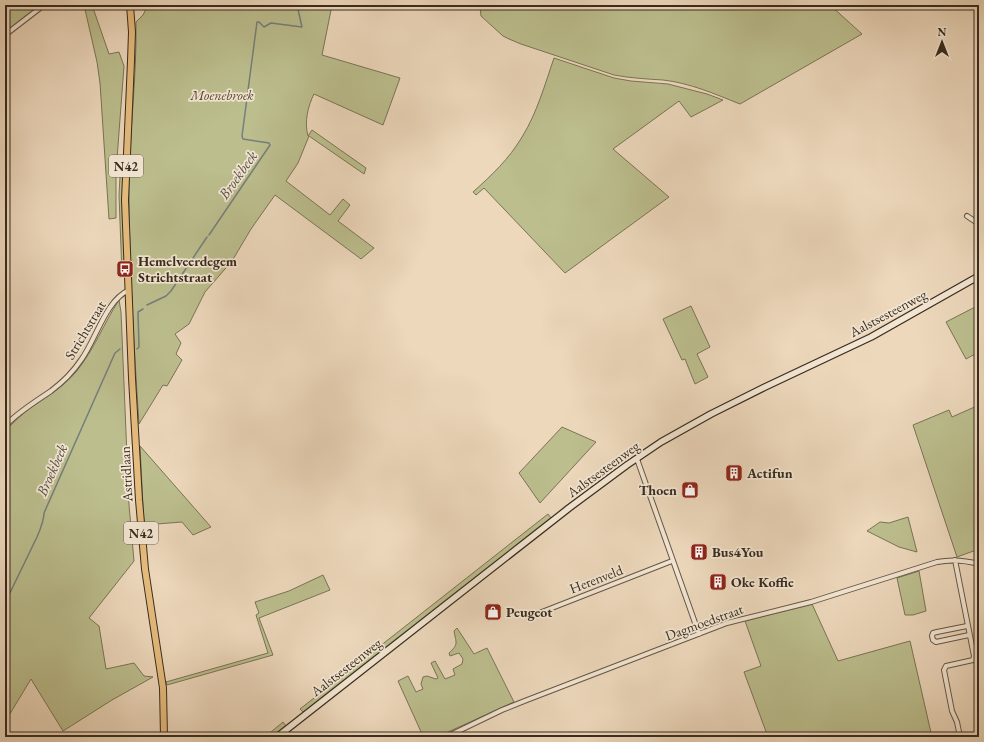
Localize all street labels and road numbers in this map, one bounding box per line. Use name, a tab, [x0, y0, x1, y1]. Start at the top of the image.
road number: N42	[109, 155, 143, 177]
street label: Aalstsesteenweg	[845, 285, 931, 341]
street label: Strichtstraat	[60, 297, 110, 363]
street label: Aalstsesteenweg	[562, 436, 643, 502]
street label: Astridlaan	[116, 445, 136, 503]
road number: N42	[124, 522, 158, 544]
street label: Herenveld	[567, 560, 626, 597]
street label: Dagmoedstraat	[663, 599, 746, 644]
street label: Aalstsesteenweg	[306, 633, 386, 701]

